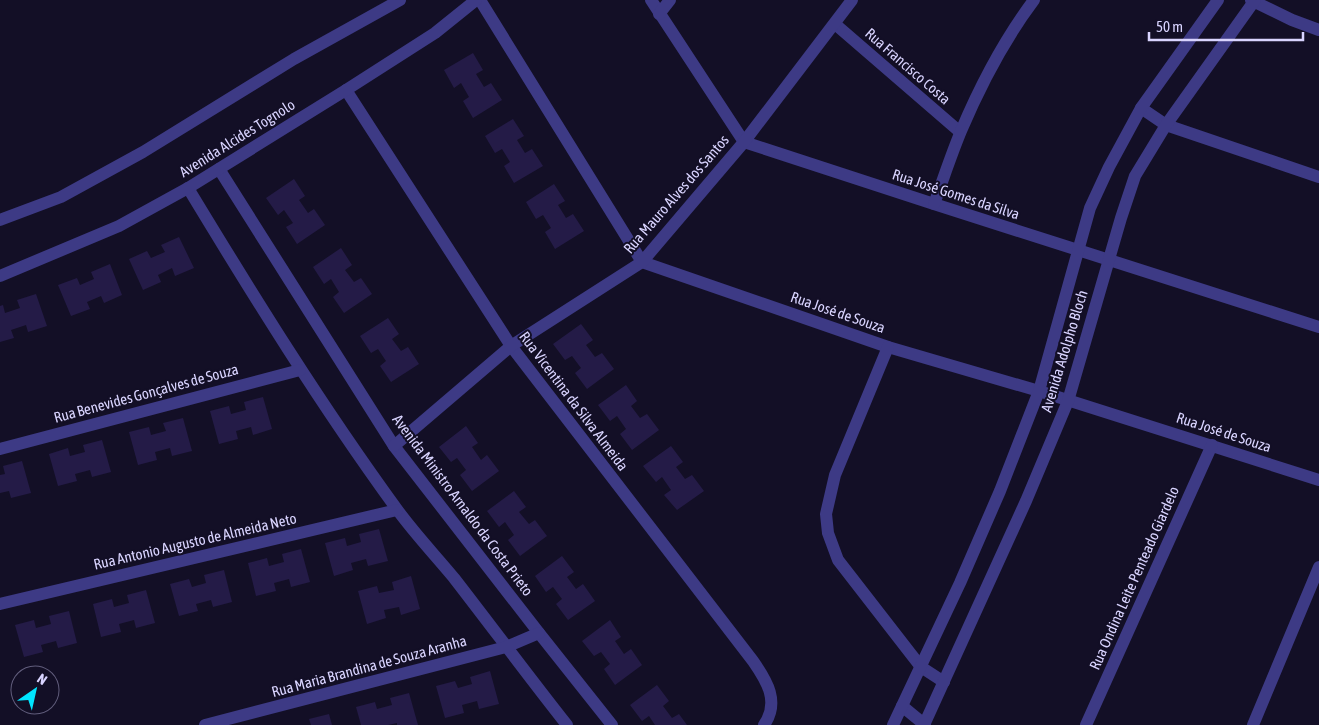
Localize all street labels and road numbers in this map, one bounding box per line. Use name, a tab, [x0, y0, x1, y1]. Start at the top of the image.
street label: Rua Francisco Costa	[862, 24, 954, 108]
street label: Avenida Alcides Tognolo	[176, 96, 298, 180]
street label: Rua Mauro Alves dos Santos	[620, 131, 732, 257]
street label: Rua José Gomes da Silva	[890, 165, 1022, 223]
street label: Rua José de Souza	[789, 288, 887, 336]
street label: Avenida Adolpho Bloch	[1037, 288, 1091, 414]
street label: Rua Vicentina da Silva Almeida	[516, 328, 632, 474]
street label: Rua Benevides Gonçalves de Souza	[52, 360, 240, 426]
street label: Rua José de Souza	[1174, 409, 1274, 455]
street label: Avenida Ministro Arnaldo da Costa Prieto	[389, 411, 537, 599]
street label: Rua Ondina Leite Penteado Giardelo	[1086, 484, 1182, 672]
street label: Rua Antonio Augusto de Almeida Neto	[92, 509, 298, 573]
street label: Rua Maria Brandina de Souza Aranha	[270, 632, 468, 700]

